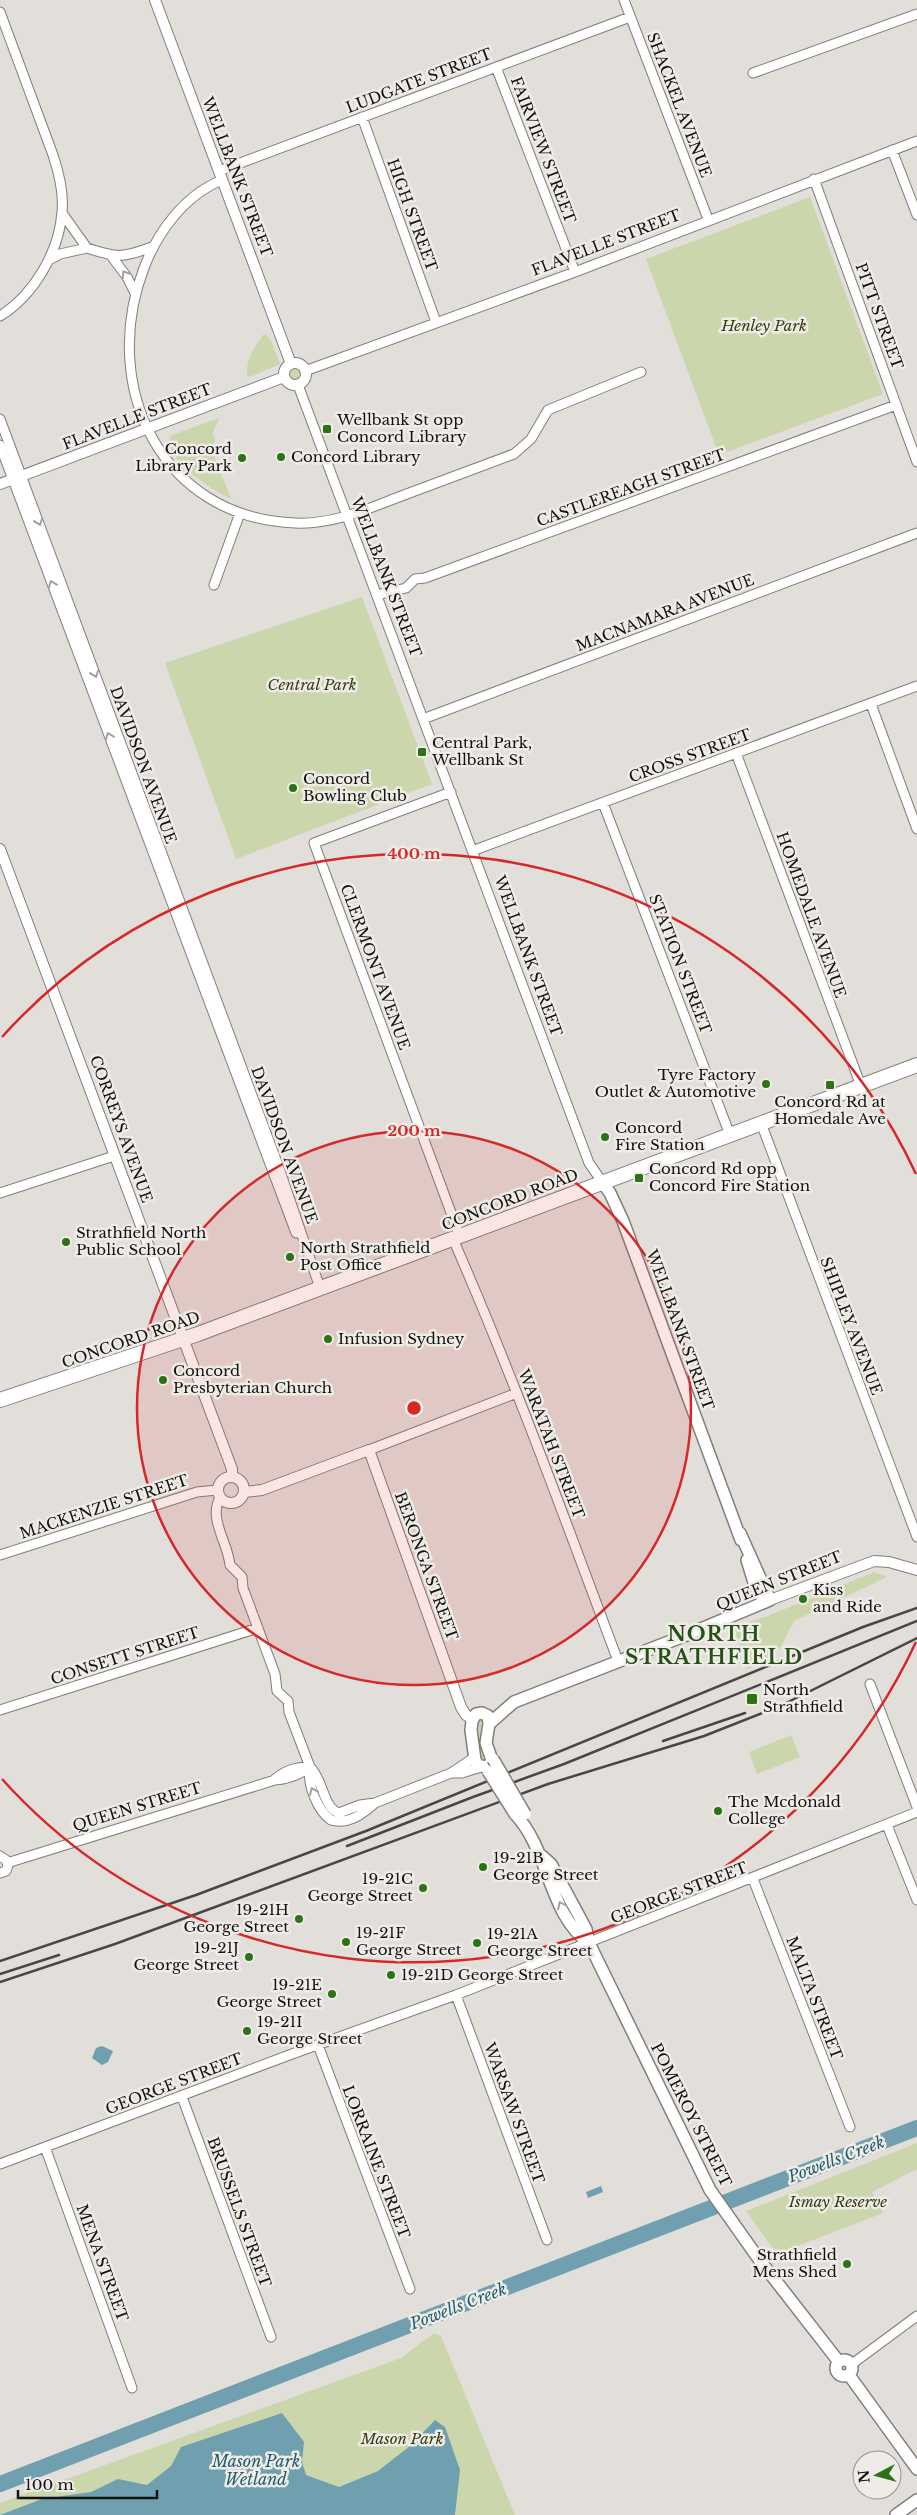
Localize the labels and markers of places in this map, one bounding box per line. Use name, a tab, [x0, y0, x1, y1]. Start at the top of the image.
place label: Wellbank St opp Concord Library	[336, 410, 467, 446]
marker: Wellbank St opp Concord Library	[321, 423, 333, 435]
place label: Concord Library Park	[135, 439, 233, 475]
place label: Concord Library	[291, 447, 421, 466]
marker: Concord Library	[275, 451, 287, 463]
marker: Concord Library Park	[236, 452, 248, 464]
place label: Central Park, Wellbank St	[431, 733, 532, 769]
marker: Central Park, Wellbank St	[416, 746, 428, 758]
place label: Concord Bowling Club	[303, 769, 407, 805]
marker: Concord Bowling Club	[287, 782, 299, 794]
place label: Tyre Factory Outlet & Automotive	[595, 1065, 756, 1101]
marker: Tyre Factory Outlet & Automotive	[760, 1078, 772, 1090]
marker: Concord Rd at Homedale Ave	[824, 1079, 836, 1091]
place label: Concord Rd at Homedale Ave	[774, 1092, 886, 1128]
place label: Concord Fire Station	[615, 1118, 705, 1154]
marker: Concord Fire Station	[599, 1131, 611, 1143]
place label: Concord Rd opp Concord Fire Station	[649, 1159, 810, 1195]
marker: Concord Rd opp Concord Fire Station	[633, 1172, 645, 1184]
place label: Strathfield North Public School	[76, 1223, 206, 1259]
marker: Strathfield North Public School	[60, 1236, 72, 1248]
place label: North Strathfield Post Office	[300, 1238, 430, 1274]
marker: North Strathfield Post Office	[284, 1251, 296, 1263]
place label: Infusion Sydney	[338, 1329, 465, 1348]
marker: Infusion Sydney	[322, 1333, 334, 1345]
place label: Concord Presbyterian Church	[173, 1361, 332, 1397]
marker: Concord Presbyterian Church	[157, 1374, 169, 1386]
centre of rings	[405, 1399, 423, 1417]
place label: Kiss and Ride	[813, 1580, 882, 1616]
marker: Kiss and Ride	[797, 1593, 809, 1605]
place label: North Strathfield	[763, 1680, 843, 1716]
marker: North Strathfield	[745, 1692, 759, 1706]
place label: The Mcdonald College	[728, 1792, 841, 1828]
marker: The Mcdonald College	[712, 1805, 724, 1817]
place label: 19-21B George Street	[493, 1848, 599, 1884]
marker: 19-21B George Street	[477, 1861, 489, 1873]
place label: 19-21C George Street	[307, 1869, 413, 1905]
marker: 19-21C George Street	[417, 1882, 429, 1894]
place label: 19-21H George Street	[183, 1900, 289, 1936]
marker: 19-21H George Street	[293, 1913, 305, 1925]
place label: 19-21F George Street	[356, 1923, 462, 1959]
place label: 19-21A George Street	[487, 1924, 593, 1960]
marker: 19-21F George Street	[340, 1936, 352, 1948]
marker: 19-21A George Street	[471, 1937, 483, 1949]
place label: 19-21J George Street	[133, 1938, 239, 1974]
marker: 19-21J George Street	[243, 1951, 255, 1963]
place label: 19-21D George Street	[401, 1965, 564, 1984]
marker: 19-21D George Street	[385, 1969, 397, 1981]
place label: 19-21E George Street	[216, 1975, 322, 2011]
marker: 19-21E George Street	[326, 1988, 338, 2000]
place label: 19-21I George Street	[257, 2012, 363, 2048]
marker: 19-21I George Street	[241, 2025, 253, 2037]
place label: Strathfield Mens Shed	[752, 2245, 837, 2281]
marker: Strathfield Mens Shed	[841, 2258, 853, 2270]

